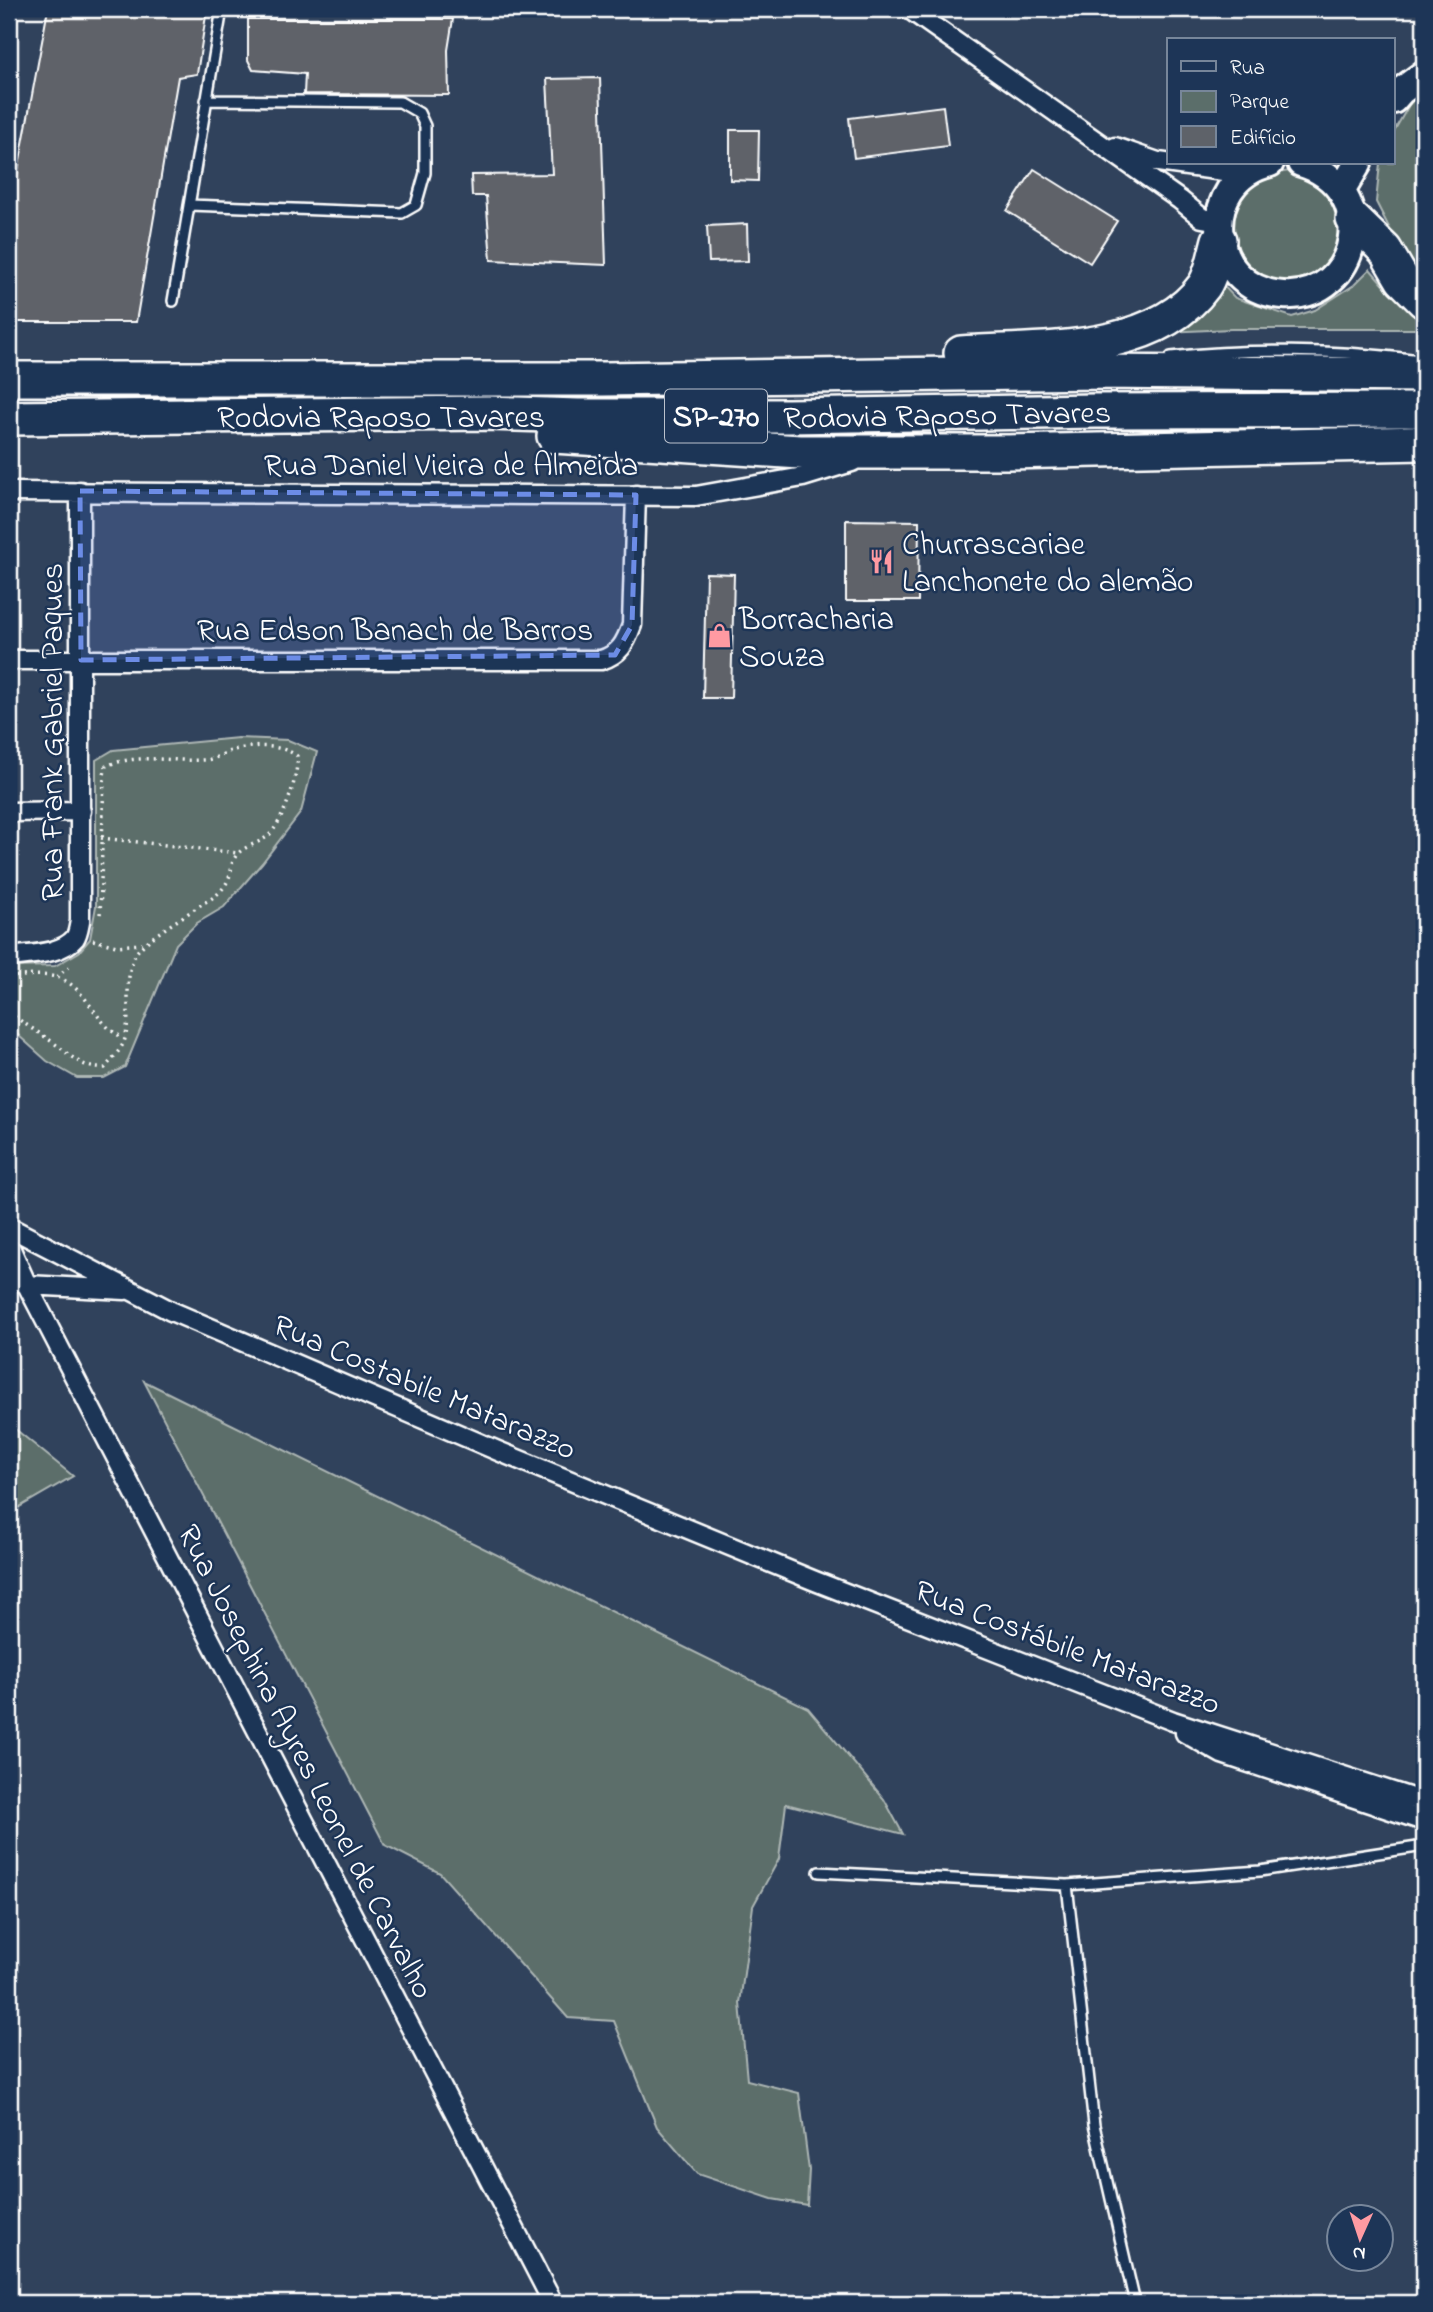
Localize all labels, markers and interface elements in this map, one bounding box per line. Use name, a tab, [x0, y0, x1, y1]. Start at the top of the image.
legend	[1167, 38, 1394, 164]
text: Rua	[1230, 54, 1265, 84]
text: Parque	[1230, 88, 1289, 118]
text: Edifício	[1230, 124, 1296, 154]
road number: SP-270	[665, 390, 767, 442]
street label: Rodovia Raposo Tavares	[783, 391, 1112, 444]
street label: Rodovia Raposo Tavares	[217, 396, 545, 443]
street label: Rua Daniel Vieira de Almeida	[264, 444, 638, 491]
place label: Churrascariae Lanchonete do alemão	[902, 523, 1193, 607]
restaurant icon: Churrascariae Lanchonete do alemão	[868, 547, 896, 575]
street label: Rua Frank Gabriel Paques	[31, 563, 78, 901]
place label: Borracharia Souza	[738, 598, 894, 682]
street label: Rua Edson Banach de Barros	[197, 609, 593, 656]
shop icon: Borracharia Souza	[705, 622, 733, 650]
street label: Rua Costabile Matarazzo	[265, 1304, 583, 1474]
street label: Rua Josephina Ayres Leonel de Carvalho	[163, 1517, 444, 2008]
street label: Rua Costábile Matarazzo	[907, 1569, 1227, 1729]
north arrow	[1324, 2204, 1394, 2274]
text: N	[1352, 2239, 1366, 2266]

